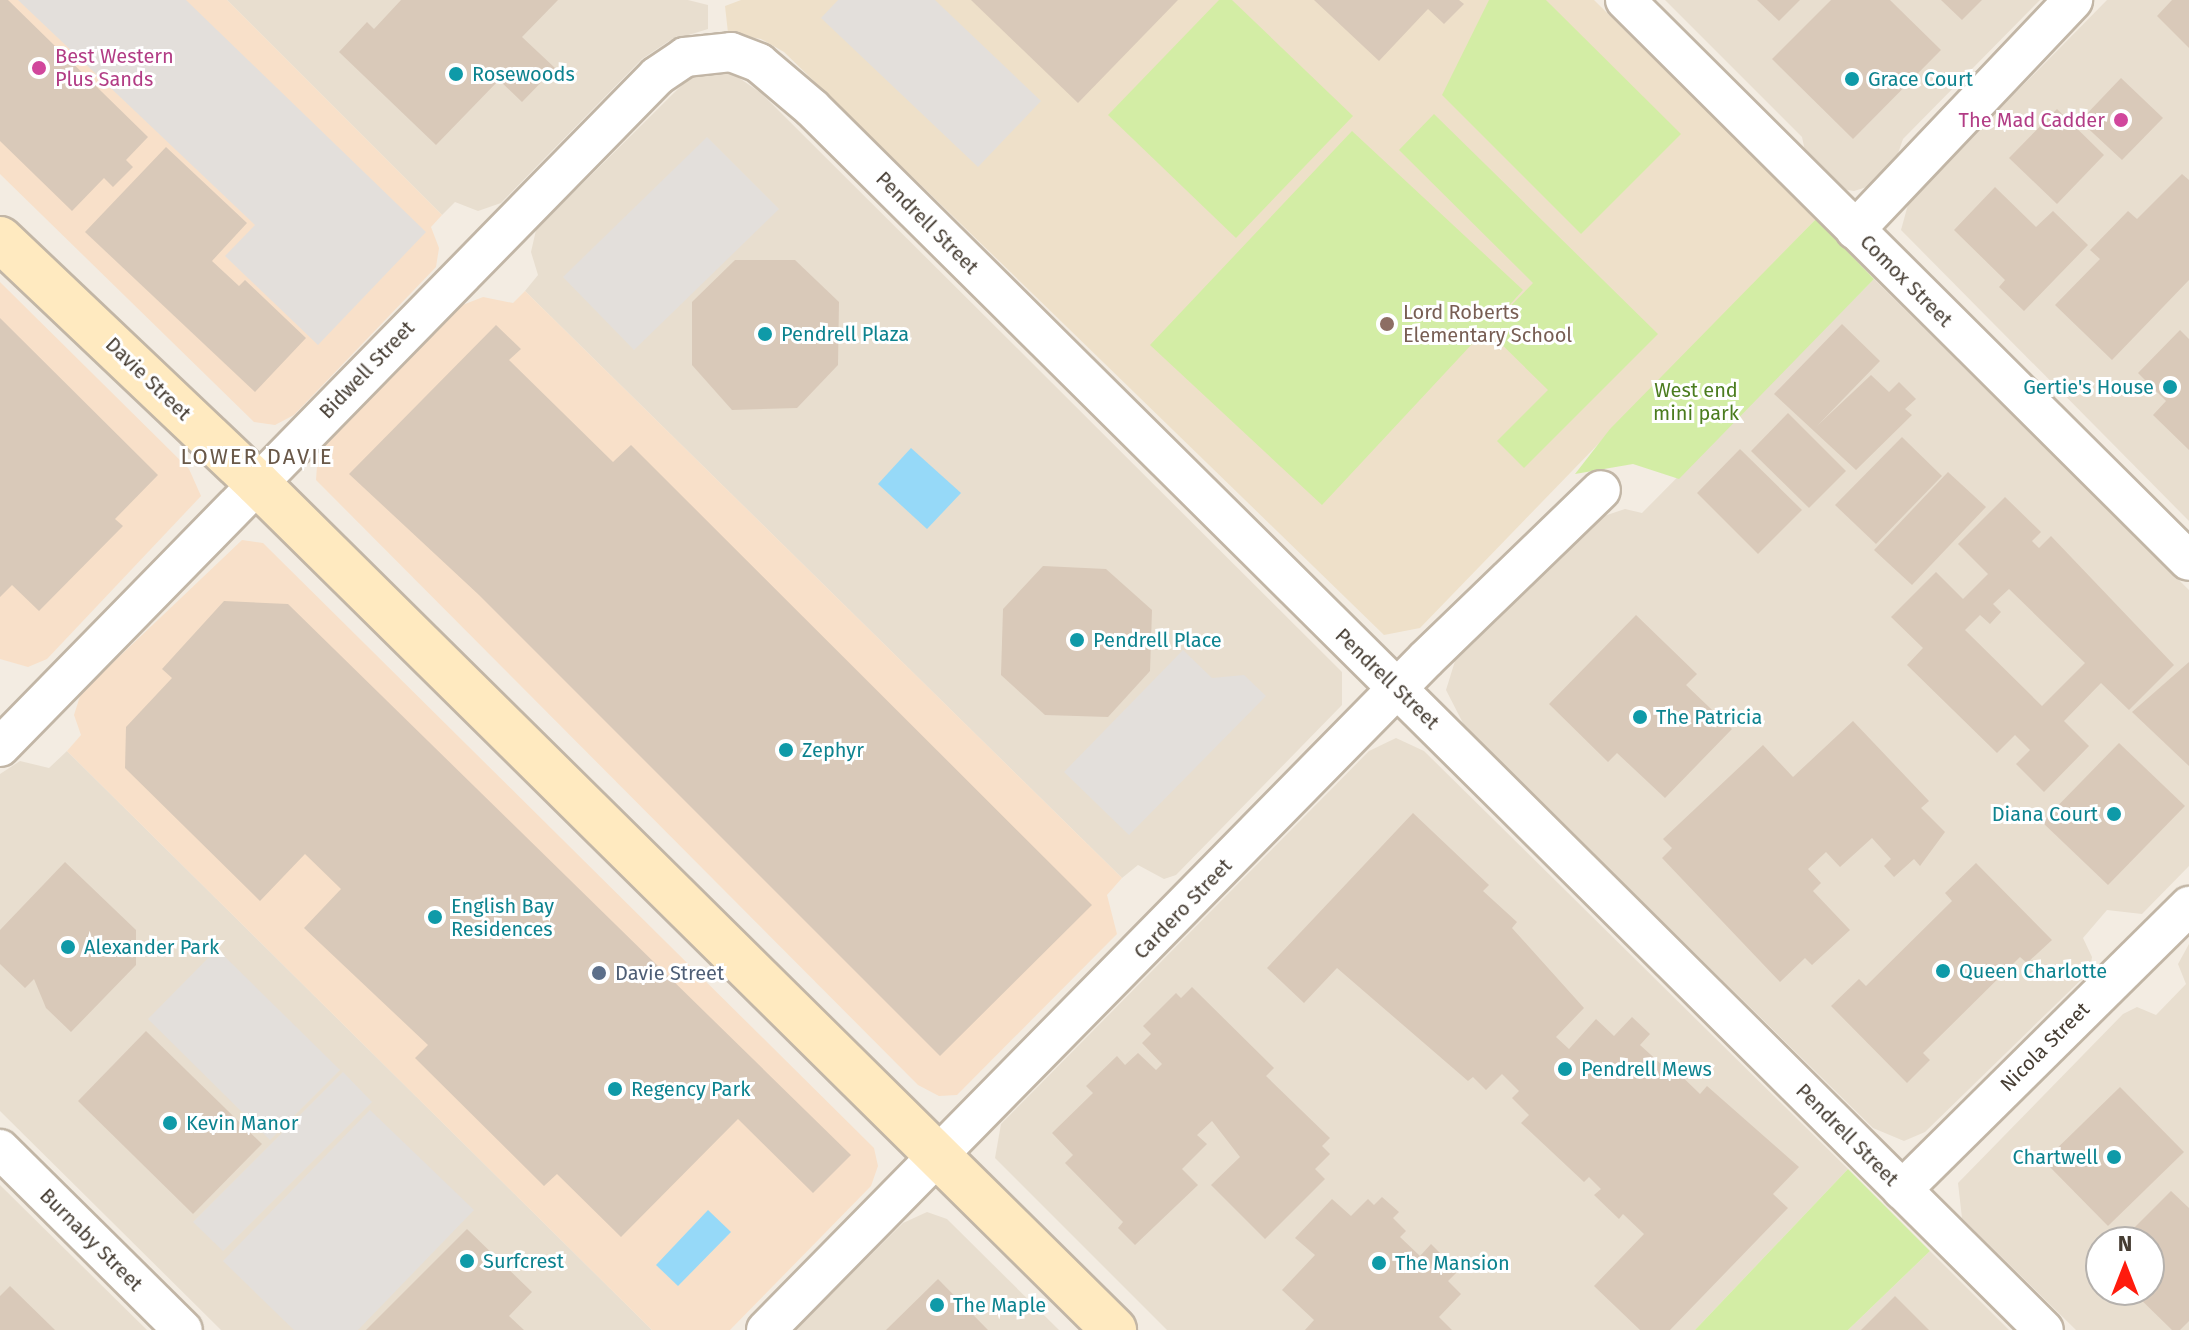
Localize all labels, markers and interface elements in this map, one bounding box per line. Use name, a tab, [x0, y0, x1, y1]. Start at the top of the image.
place label: Best Western Plus Sands	[55, 44, 174, 91]
marker: Best Western Plus Sands	[30, 59, 48, 77]
place label: Rosewoods	[472, 62, 575, 86]
marker: Rosewoods	[447, 65, 465, 83]
place label: Grace Court	[1868, 67, 1973, 91]
marker: Grace Court	[1843, 70, 1861, 88]
place label: The Mad Cadder	[1959, 108, 2105, 132]
marker: The Mad Cadder	[2112, 111, 2130, 129]
street label: Pendrell Street	[871, 167, 983, 279]
street label: Comox Street	[1855, 230, 1957, 332]
place label: Lord Roberts Elementary School	[1403, 300, 1572, 347]
marker: Lord Roberts Elementary School	[1378, 315, 1396, 333]
street label: Bidwell Street	[315, 316, 419, 424]
place label: Pendrell Plaza	[781, 322, 909, 346]
marker: Pendrell Plaza	[756, 325, 774, 343]
street label: Davie Street	[100, 332, 196, 426]
place label: Gertie's House	[2023, 375, 2154, 399]
park label: West end mini park	[1653, 378, 1739, 425]
marker: Gertie's House	[2161, 378, 2179, 396]
district label: LOWER DAVIE	[180, 444, 334, 470]
street label: Pendrell Street	[1330, 624, 1444, 734]
place label: Pendrell Place	[1093, 628, 1222, 652]
marker: Pendrell Place	[1068, 631, 1086, 649]
place label: The Patricia	[1656, 705, 1762, 729]
marker: The Patricia	[1631, 708, 1649, 726]
place label: Zephyr	[802, 738, 864, 762]
marker: Zephyr	[777, 741, 795, 759]
place label: Diana Court	[1992, 802, 2098, 826]
marker: Diana Court	[2105, 805, 2123, 823]
street label: Cardero Street	[1129, 854, 1237, 964]
place label: English Bay Residences	[451, 894, 554, 941]
marker: English Bay Residences	[426, 908, 444, 926]
place label: Alexander Park	[84, 935, 219, 959]
marker: Alexander Park	[59, 938, 77, 956]
place label: Queen Charlotte	[1959, 959, 2107, 983]
place label: Davie Street	[615, 961, 724, 985]
marker: Queen Charlotte	[1934, 962, 1952, 980]
marker: Davie Street	[590, 964, 608, 982]
street label: Nicola Street	[1995, 997, 2095, 1097]
place label: Pendrell Mews	[1581, 1057, 1712, 1081]
marker: Pendrell Mews	[1556, 1060, 1574, 1078]
place label: Regency Park	[631, 1077, 750, 1101]
street label: Pendrell Street	[1791, 1079, 1903, 1191]
marker: Regency Park	[606, 1080, 624, 1098]
place label: Kevin Manor	[186, 1111, 298, 1135]
marker: Kevin Manor	[161, 1114, 179, 1132]
place label: Chartwell	[2013, 1145, 2098, 1169]
marker: Chartwell	[2105, 1148, 2123, 1166]
street label: Burnaby Street	[35, 1184, 147, 1296]
north arrow	[2085, 1226, 2165, 1306]
text: N	[2118, 1230, 2132, 1257]
place label: Surfcrest	[483, 1249, 564, 1273]
place label: The Mansion	[1395, 1251, 1510, 1275]
marker: Surfcrest	[458, 1252, 476, 1270]
marker: The Mansion	[1370, 1254, 1388, 1272]
place label: The Maple	[953, 1293, 1046, 1317]
marker: The Maple	[928, 1296, 946, 1314]

